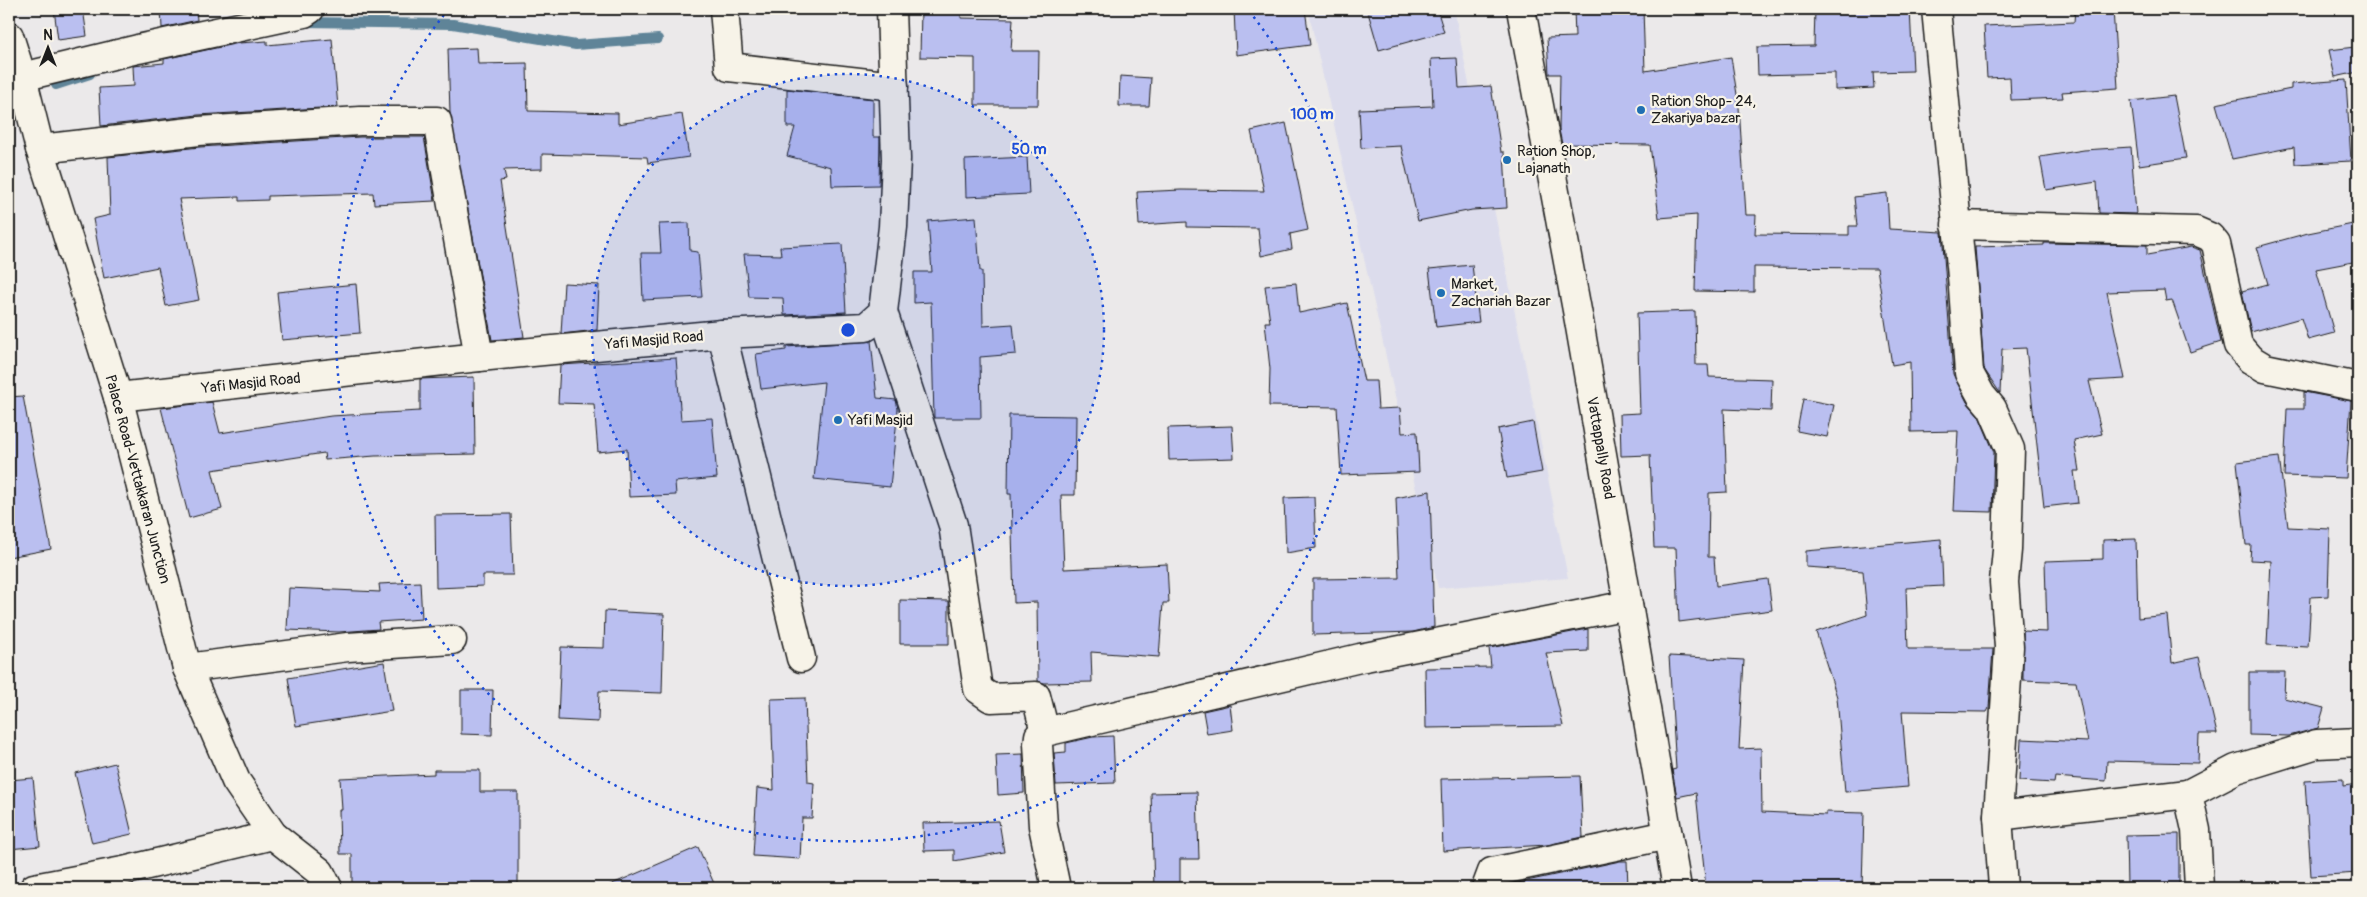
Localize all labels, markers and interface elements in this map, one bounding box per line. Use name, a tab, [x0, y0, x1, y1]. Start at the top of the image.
north arrow	[22, 22, 72, 72]
text: N	[43, 27, 53, 44]
place label: Ration Shop- 24, Zakariya bazar	[1651, 92, 1756, 128]
marker: Ration Shop- 24, Zakariya bazar	[1635, 104, 1647, 116]
text: 100 m	[1291, 105, 1333, 124]
text: 50 m	[1012, 140, 1046, 159]
place label: Ration Shop, Lajanath	[1517, 142, 1595, 178]
marker: Ration Shop, Lajanath	[1501, 154, 1513, 166]
place label: Market, Zachariah Bazar	[1451, 275, 1551, 311]
marker: Market, Zachariah Bazar	[1435, 287, 1447, 299]
centre of rings	[839, 321, 857, 339]
street label: Yafi Masjid Road	[603, 327, 704, 354]
street label: Yafi Masjid Road	[200, 369, 301, 398]
street label: Palace Road-Vettakkaran Junction	[100, 373, 175, 586]
street label: Vattappally Road	[1582, 395, 1619, 501]
place label: Yafi Masjid	[847, 411, 913, 430]
marker: Yafi Masjid	[832, 414, 844, 426]

